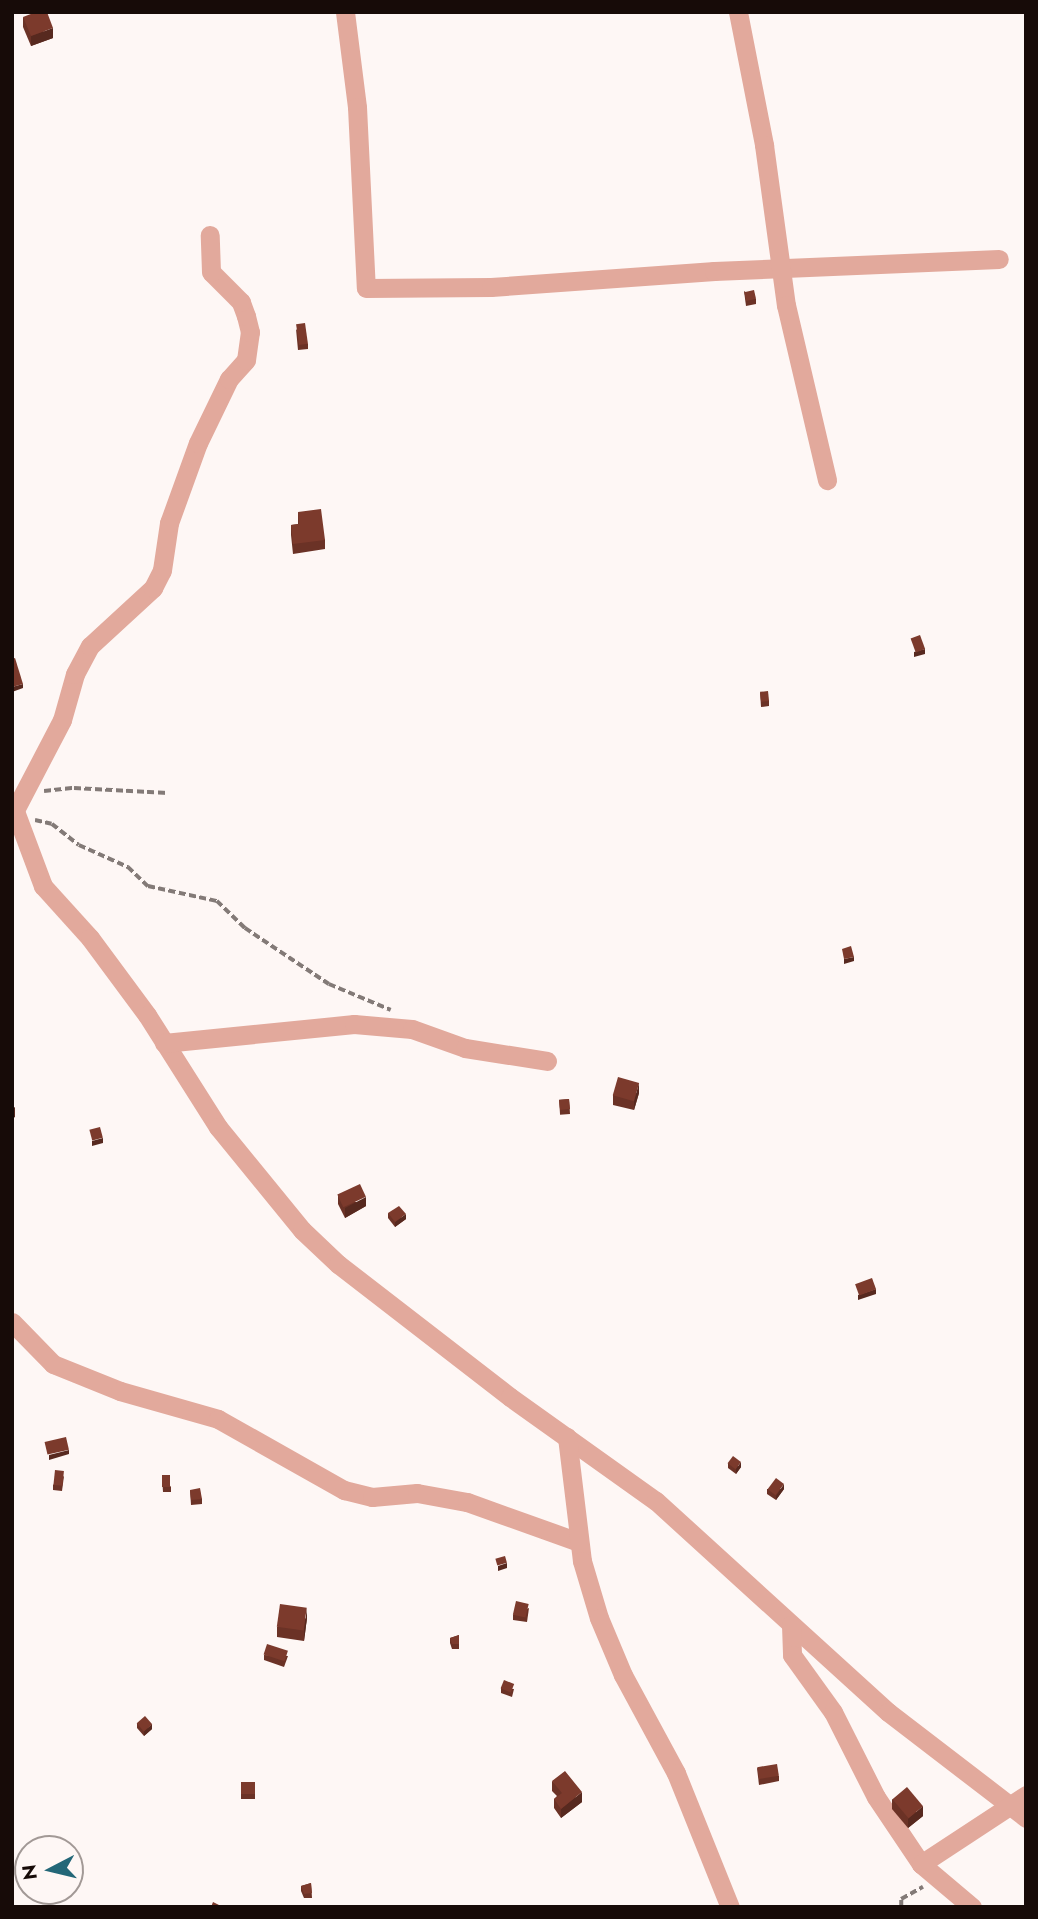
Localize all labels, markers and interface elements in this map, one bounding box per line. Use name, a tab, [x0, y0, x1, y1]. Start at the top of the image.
north arrow	[14, 1835, 84, 1905]
text: N	[15, 1863, 44, 1882]

